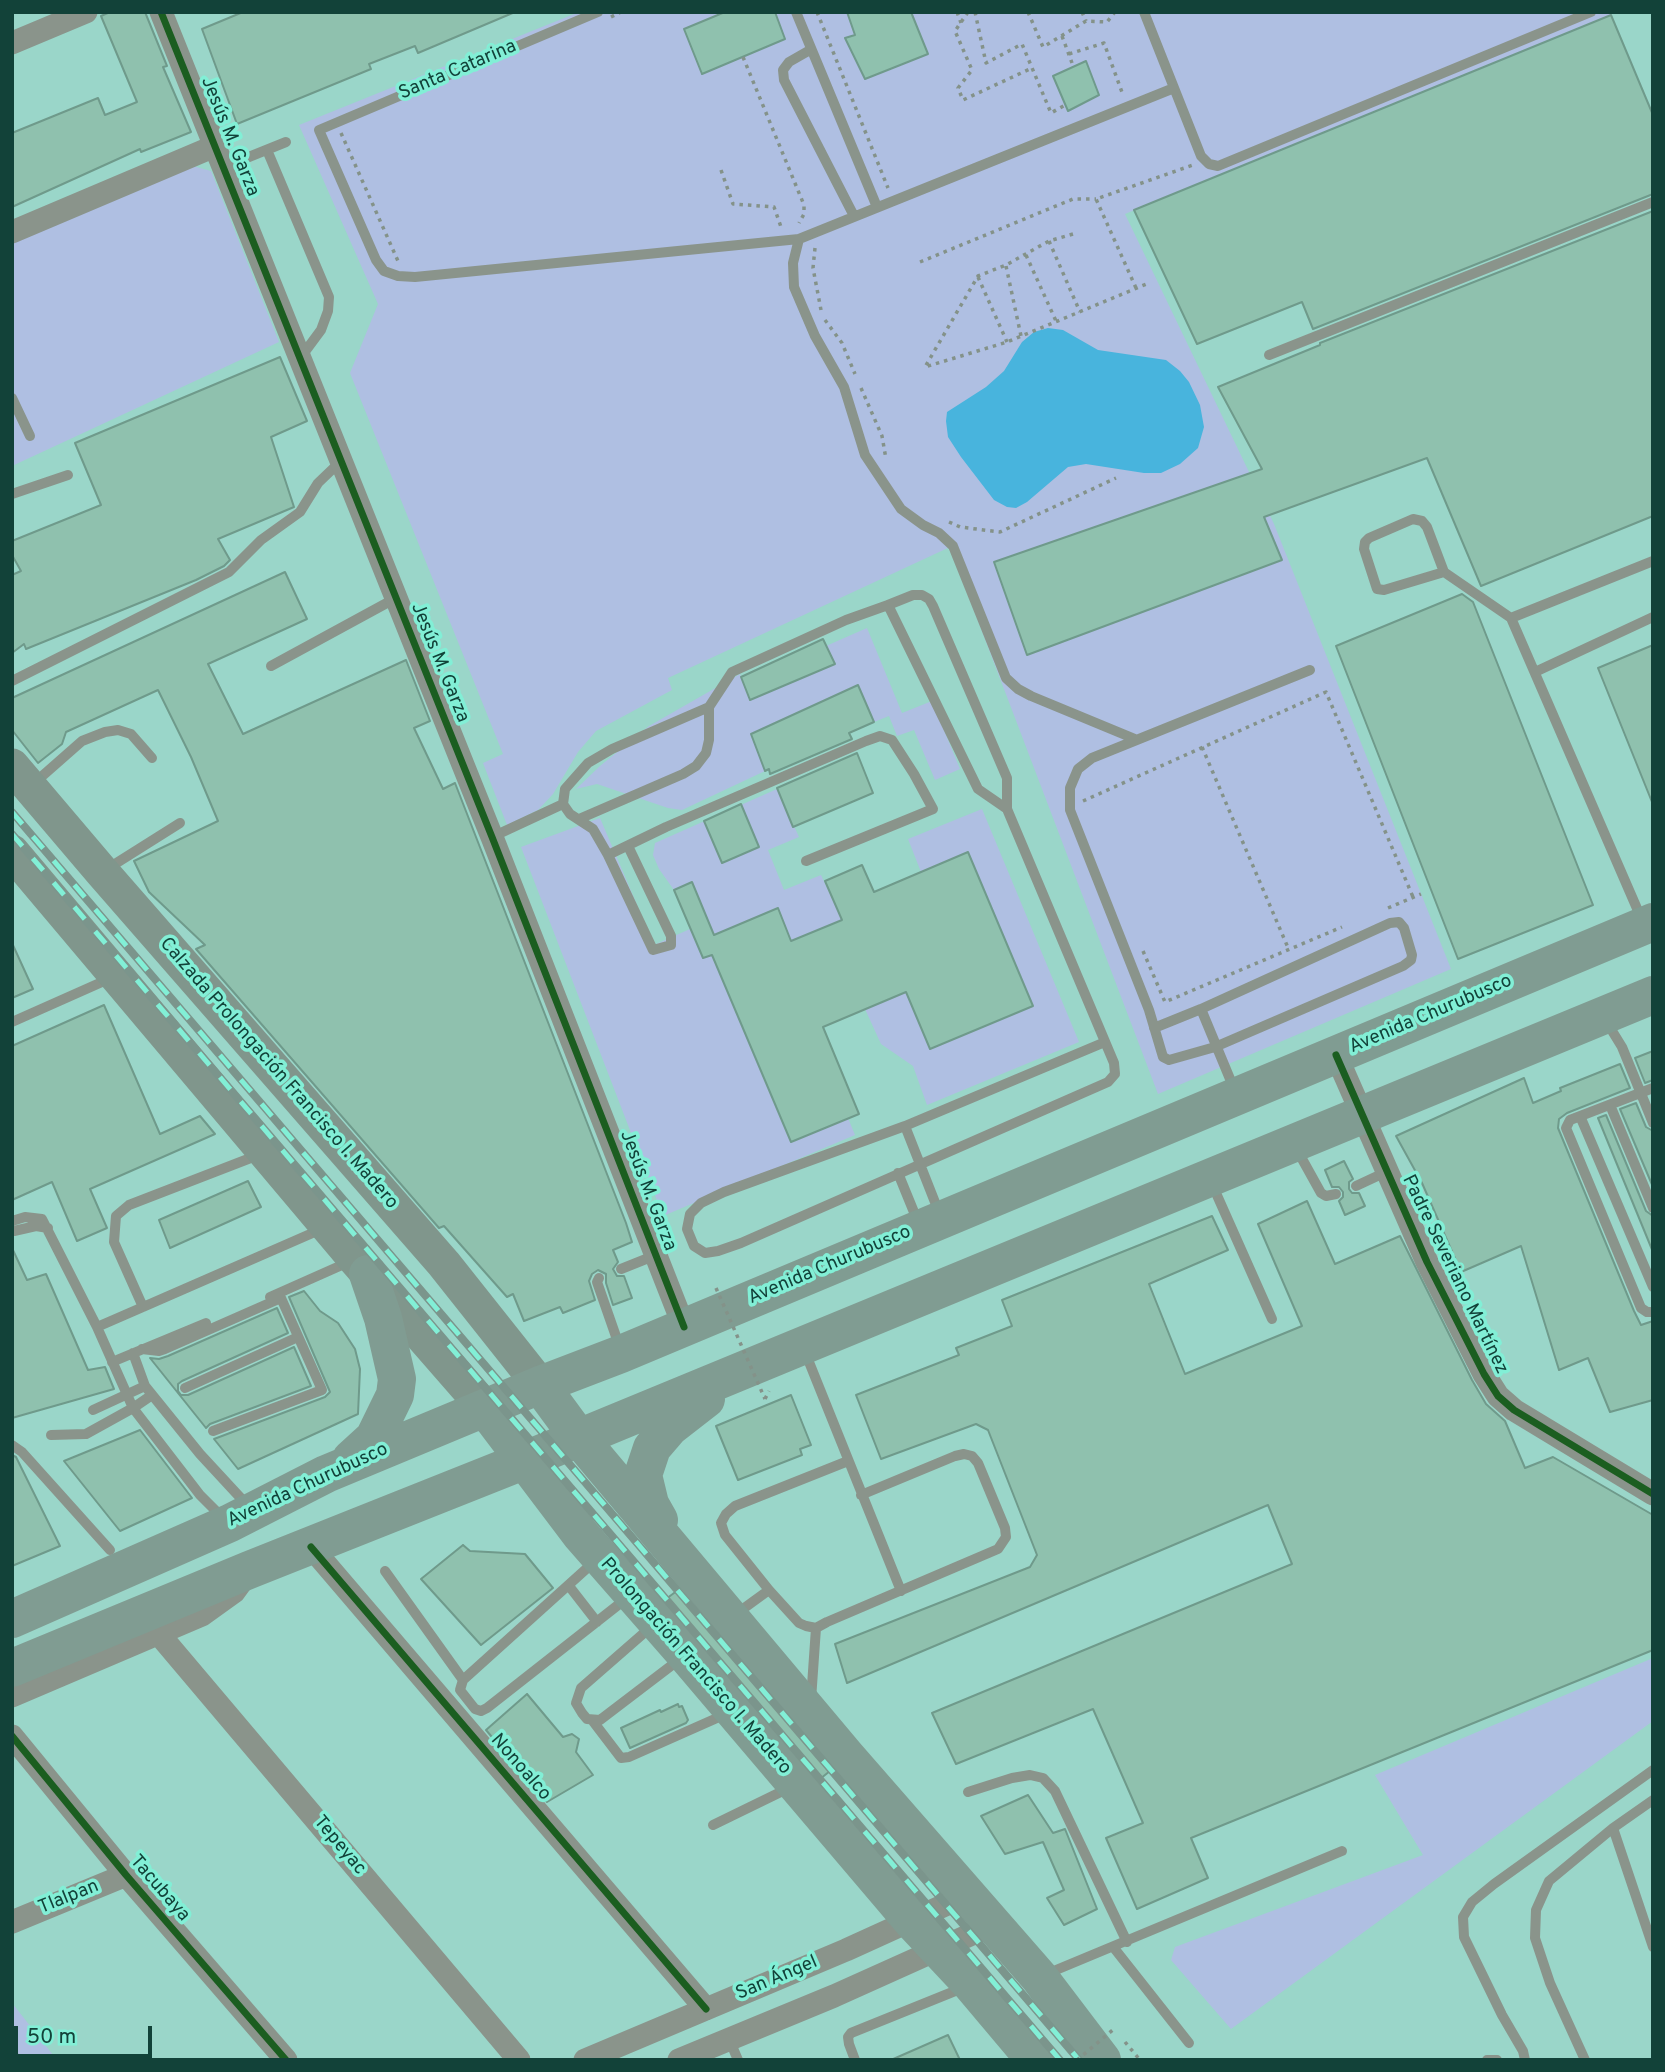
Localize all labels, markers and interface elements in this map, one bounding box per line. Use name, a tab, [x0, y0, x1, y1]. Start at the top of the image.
street label: Santa Catarina	[396, 36, 520, 106]
street label: Jesús M. Garza	[195, 74, 263, 200]
street label: Jesús M. Garza	[405, 600, 473, 726]
street label: Calzada Prolongación Francisco I. Madero	[154, 934, 402, 1214]
street label: Avenida Churubusco	[1346, 970, 1516, 1060]
street label: Jesús M. Garza	[614, 1128, 680, 1254]
street label: Padre Severiano Martínez	[1396, 1172, 1512, 1378]
street label: Avenida Churubusco	[745, 1221, 915, 1311]
street label: Avenida Churubusco	[224, 1439, 392, 1533]
street label: Prolongación Francisco I. Madero	[595, 1554, 795, 1780]
street label: Nonoalco	[485, 1730, 555, 1806]
street label: Tepeyac	[308, 1812, 370, 1880]
street label: Tacubaya	[124, 1851, 194, 1927]
street label: Tlalpan	[36, 1876, 102, 1920]
street label: San Ángel	[733, 1952, 821, 2006]
scale bar	[18, 2012, 156, 2056]
text: 50 m	[27, 2024, 76, 2051]

